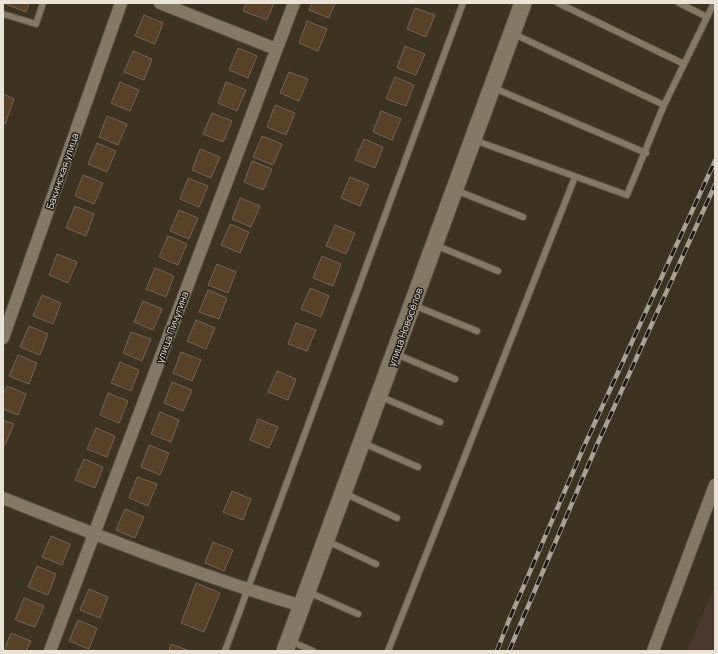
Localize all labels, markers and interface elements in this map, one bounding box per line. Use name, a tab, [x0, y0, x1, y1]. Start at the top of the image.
street label: Бакинская улица	[42, 131, 82, 211]
street label: улица Новосёлов	[384, 285, 426, 368]
street label: улица Пичугина	[153, 289, 191, 365]

